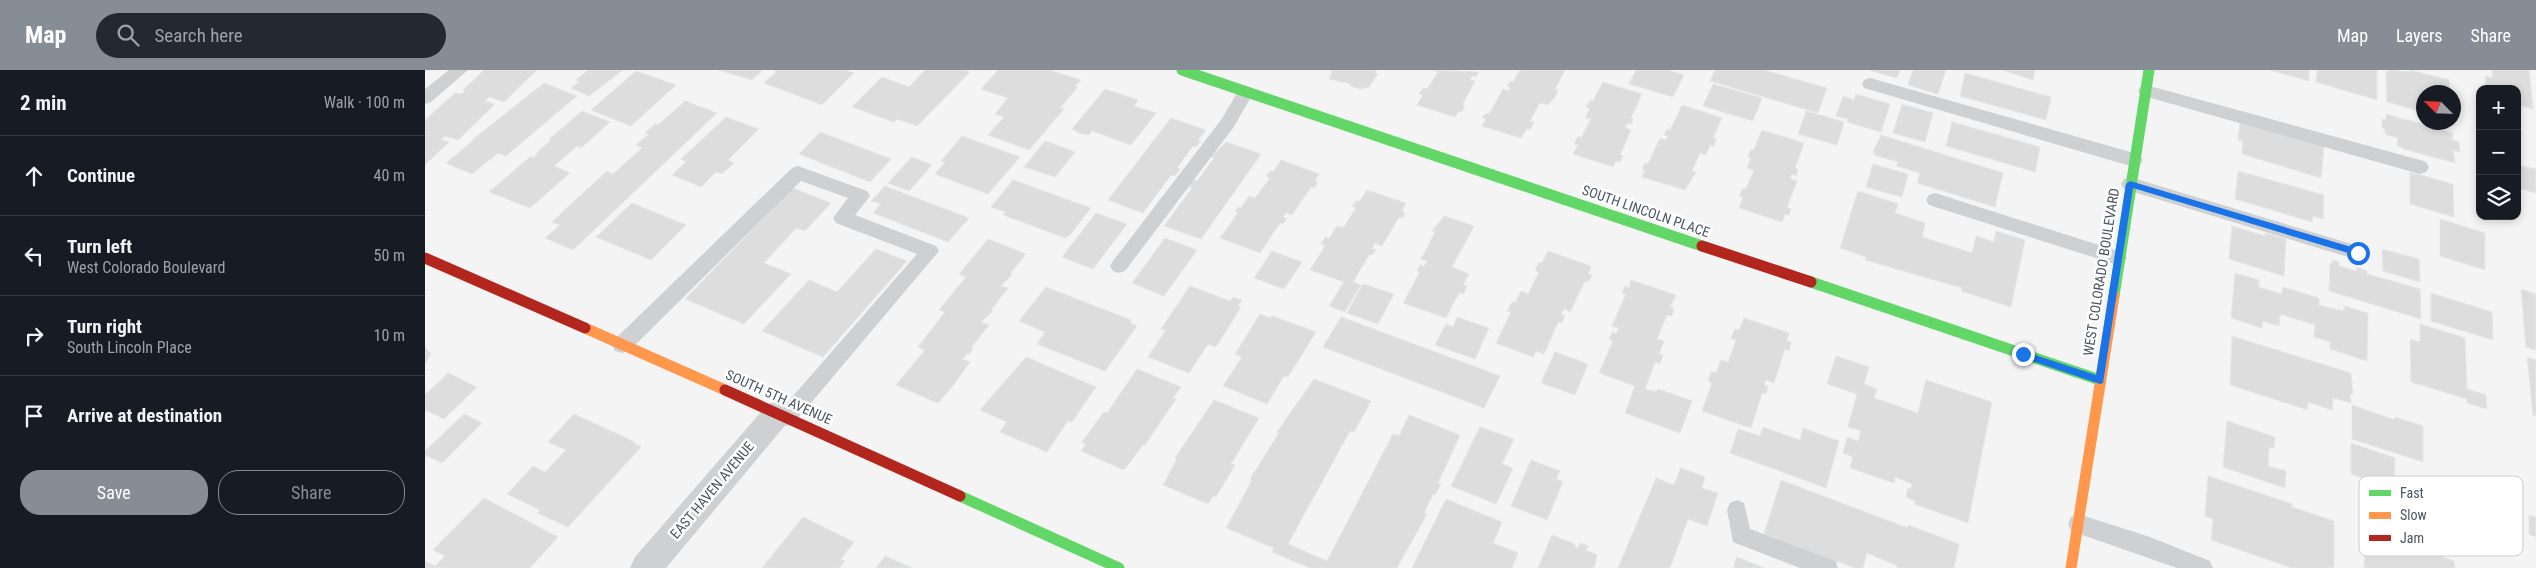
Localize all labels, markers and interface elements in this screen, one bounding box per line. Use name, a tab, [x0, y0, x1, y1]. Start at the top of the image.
search box	[96, 13, 446, 58]
text: Map	[25, 21, 66, 49]
icon: search	[114, 21, 142, 49]
text: Search here	[154, 24, 243, 47]
text: Map	[2337, 25, 2368, 46]
text: Layers	[2396, 25, 2443, 46]
text: Share	[2471, 25, 2511, 46]
north arrow	[2416, 85, 2461, 130]
map controls	[2476, 85, 2521, 220]
button: +	[2476, 85, 2521, 130]
text: 2 min	[20, 91, 67, 115]
text: Walk · 100 m	[324, 93, 405, 112]
button: −	[2476, 130, 2521, 175]
icon: ahead	[20, 162, 48, 190]
text: Continue	[67, 164, 135, 187]
text: 40 m	[373, 166, 405, 185]
button: layers	[2476, 175, 2521, 220]
street label: SOUTH LINCOLN PLACE	[1580, 182, 1712, 240]
street label: WEST COLORADO BOULEVARD	[2080, 187, 2122, 357]
text: Turn left	[67, 235, 132, 258]
icon: left	[20, 242, 48, 270]
route start	[2347, 242, 2370, 265]
text: 50 m	[373, 246, 405, 265]
text: West Colorado Boulevard	[67, 258, 225, 277]
text: Turn right	[67, 315, 142, 338]
icon: right	[20, 322, 48, 350]
text: 10 m	[373, 326, 405, 345]
text: South Lincoln Place	[67, 338, 192, 357]
route end	[2012, 343, 2035, 366]
street label: SOUTH 5TH AVENUE	[723, 366, 835, 428]
icon: arrive	[20, 402, 48, 430]
text: Arrive at destination	[67, 404, 222, 427]
street label: EAST HAVEN AVENUE	[667, 438, 757, 542]
button: Save	[20, 470, 208, 515]
button: Share	[218, 470, 405, 515]
legend	[2359, 476, 2523, 556]
text: Fast	[2400, 485, 2424, 501]
text: Slow	[2400, 507, 2427, 523]
text: Jam	[2400, 530, 2424, 546]

